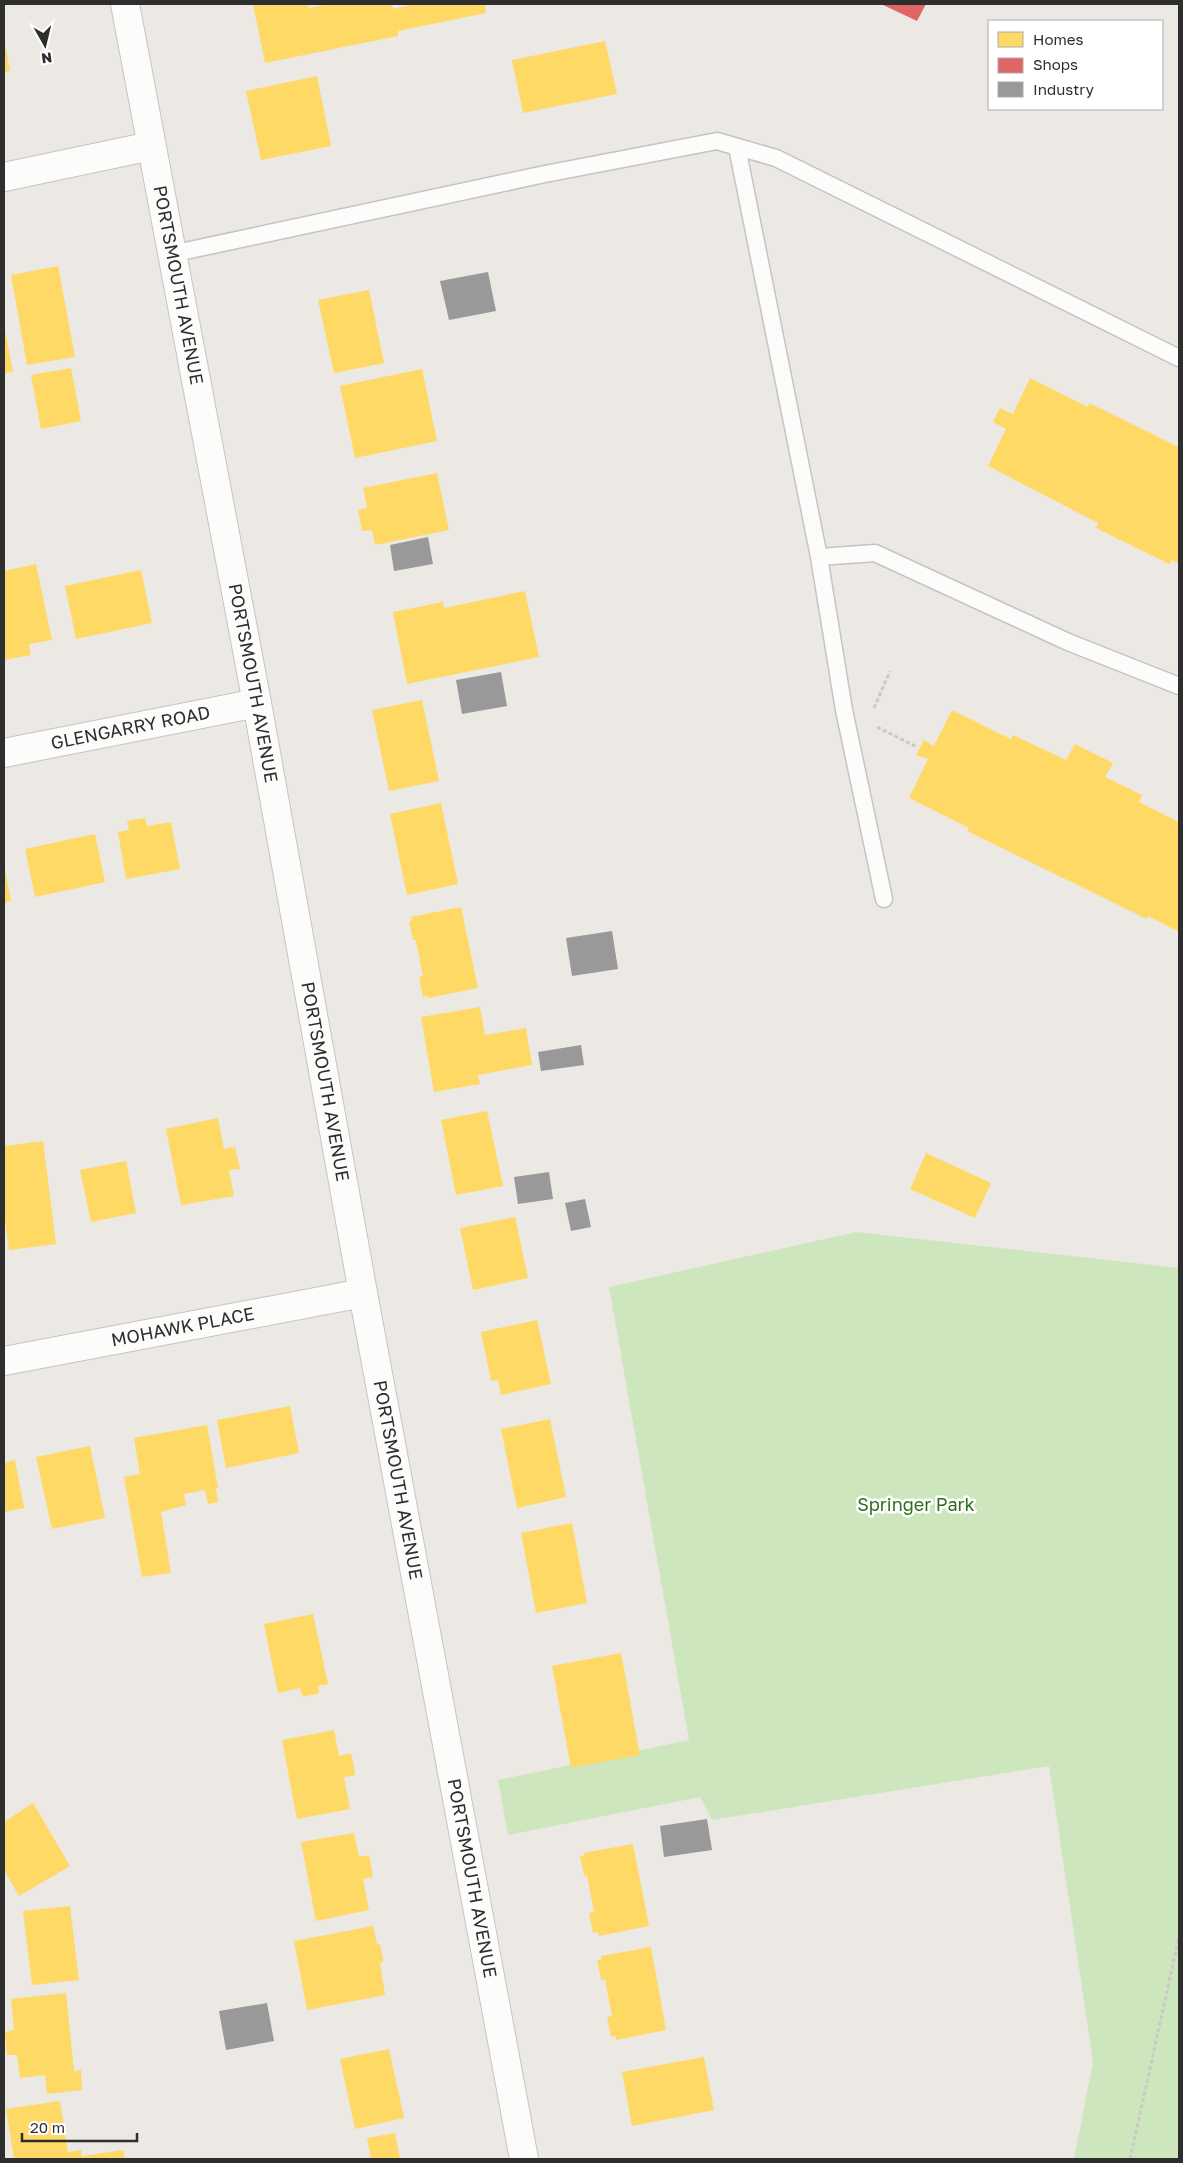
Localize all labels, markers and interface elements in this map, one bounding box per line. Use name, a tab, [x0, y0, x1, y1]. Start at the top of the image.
north arrow	[20, 20, 70, 70]
legend	[988, 20, 1163, 110]
text: Homes	[1033, 30, 1083, 48]
text: N	[40, 49, 53, 68]
text: Shops	[1033, 55, 1078, 73]
text: Industry	[1033, 80, 1094, 98]
street label: PORTSMOUTH AVENUE	[149, 183, 209, 386]
street label: PORTSMOUTH AVENUE	[225, 581, 283, 784]
street label: GLENGARRY ROAD	[49, 701, 212, 753]
street label: PORTSMOUTH AVENUE	[297, 980, 355, 1183]
street label: MOHAWK PLACE	[109, 1302, 256, 1350]
street label: PORTSMOUTH AVENUE	[369, 1378, 428, 1581]
park label: Springer Park	[857, 1493, 975, 1515]
street label: PORTSMOUTH AVENUE	[443, 1777, 502, 1979]
scale bar	[22, 2110, 138, 2142]
text: 20 m	[30, 2118, 65, 2136]

